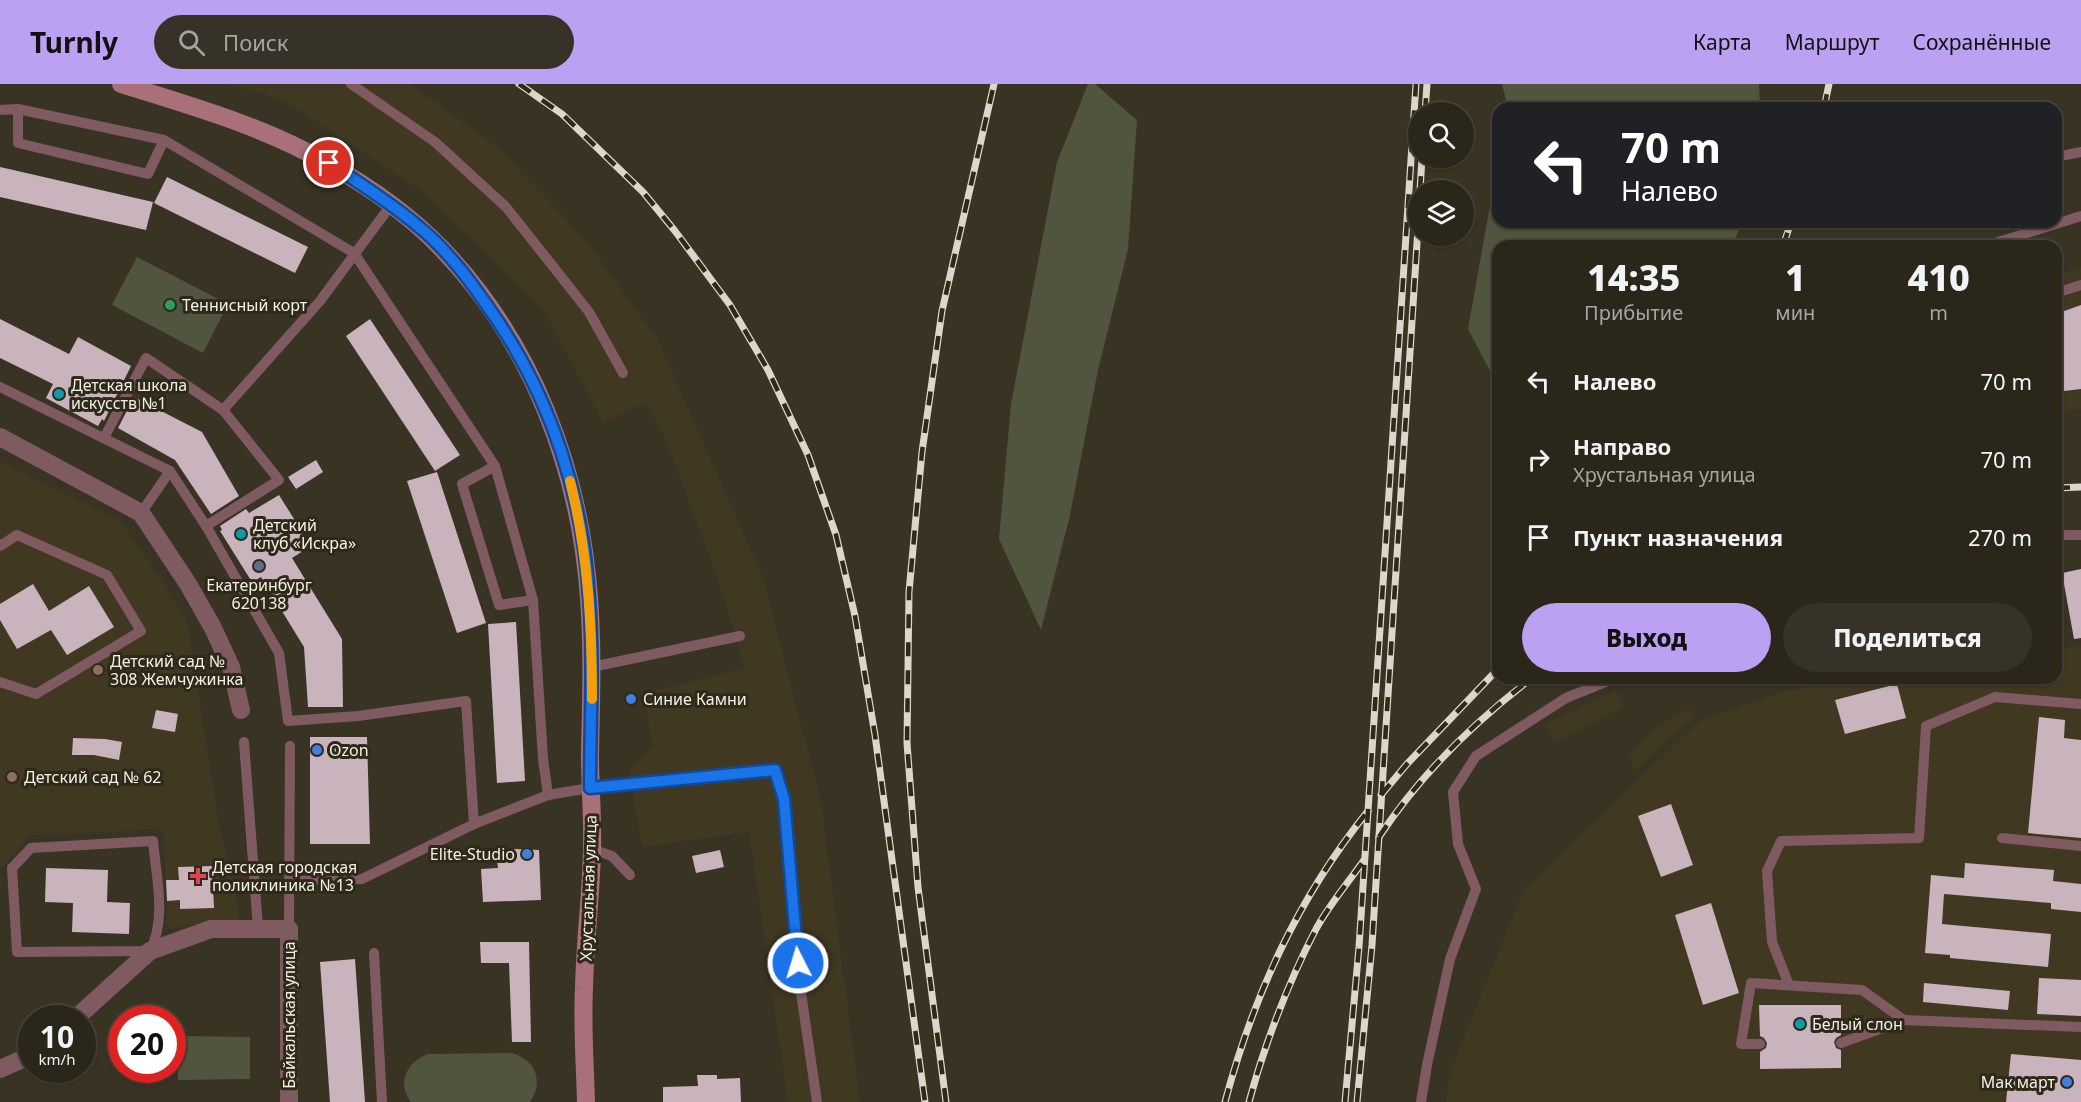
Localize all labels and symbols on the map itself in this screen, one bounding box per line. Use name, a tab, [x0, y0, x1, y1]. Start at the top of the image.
pin	[303, 137, 354, 188]
place label: Теннисный корт	[182, 294, 308, 316]
marker: Теннисный корт	[163, 298, 177, 312]
place label: Детская школа искусств №1	[71, 374, 187, 414]
marker: Детская школа искусств №1	[52, 387, 66, 401]
place label: Детский клуб «Искра»	[253, 514, 356, 554]
marker: Детский клуб «Искра»	[234, 527, 248, 541]
marker: Екатеринбург 620138	[252, 559, 266, 573]
place label: Екатеринбург 620138	[206, 574, 312, 614]
place label: Детский сад № 308 Жемчужинка	[110, 650, 243, 690]
marker: Детский сад № 308 Жемчужинка	[91, 663, 105, 677]
place label: Синие Камни	[643, 688, 747, 710]
marker: Синие Камни	[624, 692, 638, 706]
place label: Ozon	[329, 739, 369, 761]
marker: Ozon	[310, 743, 324, 757]
place label: Детский сад № 62	[24, 766, 161, 788]
marker: Детский сад № 62	[5, 770, 19, 784]
street label: Хрустальная улица	[574, 815, 602, 961]
place label: Elite-Studio	[430, 843, 515, 865]
marker: Elite-Studio	[520, 847, 534, 861]
place label: Детская городская поликлиника №13	[212, 856, 357, 896]
marker: Детская городская поликлиника №13	[189, 867, 207, 885]
position arrow	[766, 931, 830, 995]
street label: Байкальская улица	[278, 941, 300, 1089]
speed limit sign: 20	[108, 1005, 186, 1083]
place label: Белый слон	[1812, 1013, 1903, 1035]
marker: Белый слон	[1793, 1017, 1807, 1031]
place label: Мак март	[1981, 1071, 2056, 1093]
marker: Мак март	[2060, 1075, 2074, 1089]

